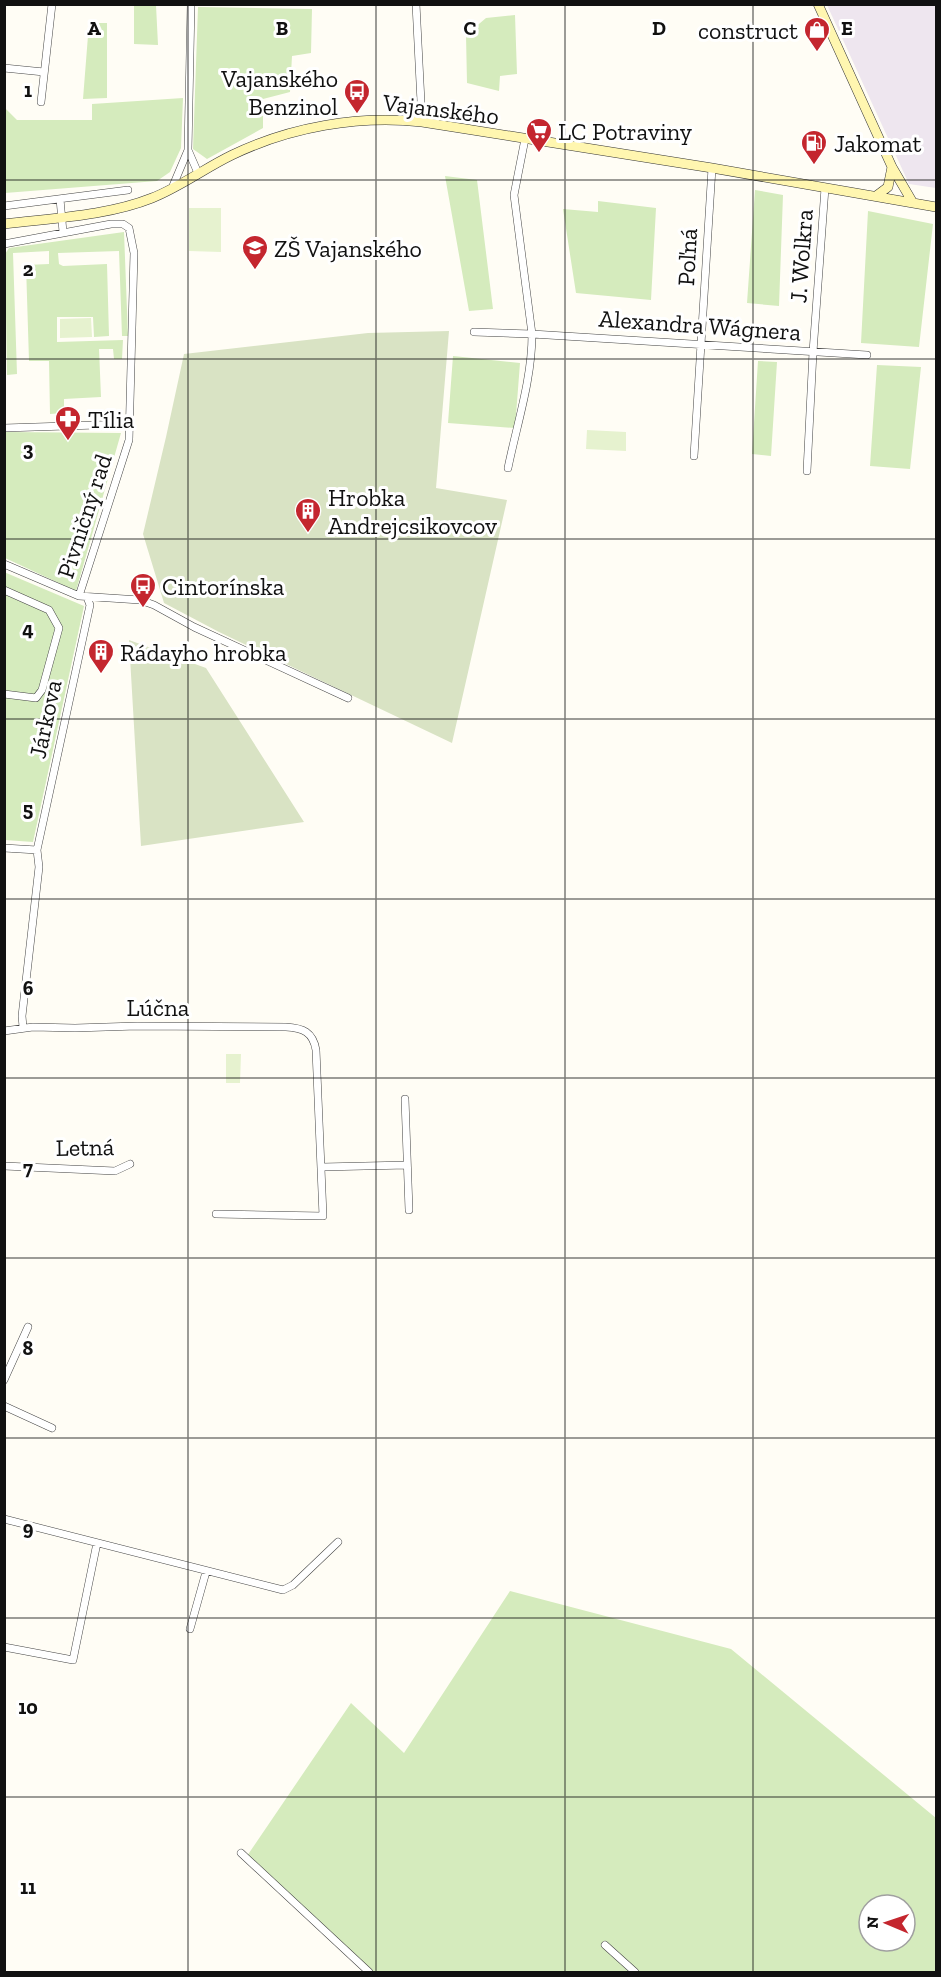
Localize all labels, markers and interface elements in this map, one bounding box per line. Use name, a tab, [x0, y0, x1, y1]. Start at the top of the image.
shop icon: construct	[802, 15, 832, 53]
text: A	[87, 16, 101, 40]
text: B	[276, 16, 288, 40]
text: C	[464, 16, 477, 40]
text: D	[652, 16, 666, 40]
place label: construct	[698, 16, 798, 45]
text: E	[841, 16, 853, 40]
place label: Vajanského Benzinol	[220, 64, 338, 121]
bus stop icon: Vajanského Benzinol	[342, 77, 372, 115]
text: 1	[24, 78, 32, 102]
street label: Vajanského	[380, 87, 501, 130]
supermarket icon: LC Potraviny	[524, 116, 554, 154]
place label: LC Potraviny	[558, 117, 693, 146]
fuel station icon: Jakomat	[799, 128, 829, 166]
place label: Jakomat	[834, 129, 922, 158]
street label: J. Wolkra	[783, 208, 819, 304]
street label: Poľná	[671, 227, 703, 287]
school or university icon: ZŠ Vajanského	[240, 233, 270, 271]
place label: ZŠ Vajanského	[274, 234, 422, 263]
text: 2	[23, 257, 34, 281]
street label: Alexandra Wágnera	[598, 303, 803, 347]
pharmacy icon: Tília	[53, 404, 83, 442]
place label: Tília	[88, 405, 135, 434]
text: 3	[23, 437, 34, 461]
street label: Pivničný rad	[50, 450, 118, 582]
place label: Hrobka Andrejcsikovcov	[328, 483, 497, 540]
building icon: Hrobka Andrejcsikovcov	[293, 496, 323, 534]
bus stop icon: Cintorínska	[128, 571, 158, 609]
place label: Cintorínska	[162, 572, 285, 601]
text: 4	[22, 617, 34, 641]
building icon: Rádayho hrobka	[86, 637, 116, 675]
place label: Rádayho hrobka	[120, 638, 287, 667]
street label: Járkova	[23, 677, 68, 761]
text: 5	[23, 797, 33, 821]
text: 6	[23, 976, 34, 1000]
street label: Lúčna	[127, 993, 190, 1022]
street label: Letná	[55, 1132, 115, 1162]
text: 7	[23, 1156, 33, 1180]
text: 8	[23, 1336, 34, 1360]
text: 9	[23, 1516, 34, 1540]
text: 10	[18, 1695, 38, 1719]
text: 11	[20, 1875, 36, 1899]
north arrow	[857, 1893, 917, 1953]
text: N	[863, 1916, 882, 1929]

